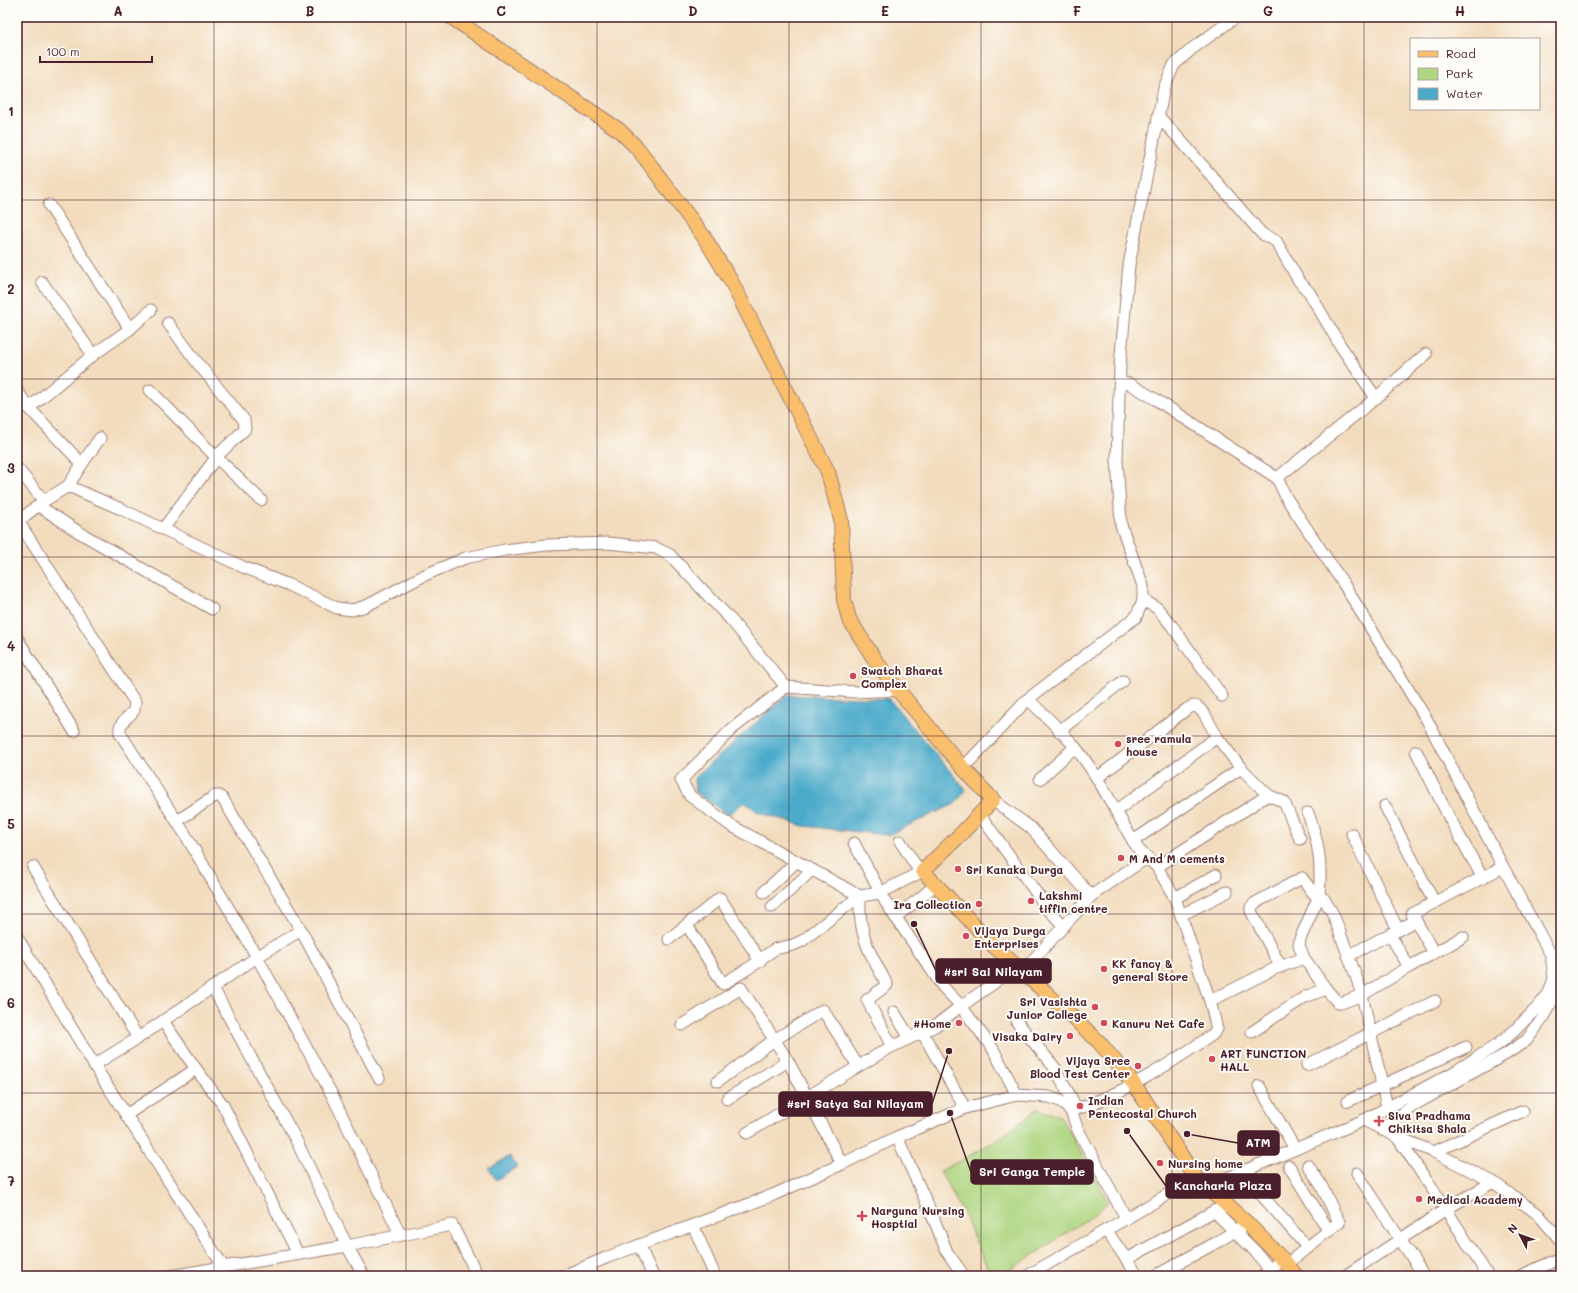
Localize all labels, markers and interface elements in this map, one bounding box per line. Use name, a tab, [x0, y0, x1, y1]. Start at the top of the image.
text: A	[113, 2, 123, 19]
text: B	[306, 2, 315, 19]
text: C	[496, 2, 506, 19]
text: D	[688, 2, 698, 19]
text: E	[881, 2, 889, 19]
text: F	[1073, 2, 1081, 19]
text: G	[1263, 2, 1273, 19]
text: H	[1455, 2, 1465, 19]
scale bar	[40, 38, 152, 64]
legend	[1410, 38, 1540, 110]
text: 100 m	[46, 43, 80, 59]
text: Road	[1446, 45, 1476, 61]
text: Park	[1446, 65, 1473, 81]
text: Water	[1446, 85, 1483, 101]
text: 1	[8, 102, 14, 119]
text: 2	[7, 280, 15, 297]
text: 3	[7, 459, 15, 476]
text: 4	[7, 637, 15, 654]
place label: Swatch Bharat Complex	[861, 663, 943, 691]
marker: Swatch Bharat Complex	[848, 671, 858, 681]
place label: sree ramula house	[1126, 731, 1192, 759]
marker: sree ramula house	[1113, 739, 1123, 749]
text: 5	[7, 815, 15, 832]
place label: M And M cements	[1129, 851, 1225, 866]
marker: M And M cements	[1116, 853, 1126, 863]
place label: Sri Kanaka Durga	[966, 862, 1063, 877]
marker: Sri Kanaka Durga	[953, 864, 963, 874]
place label: Lakshmi tiffin centre	[1039, 888, 1108, 916]
marker: Lakshmi tiffin centre	[1026, 896, 1036, 906]
place label: Ira Collection	[893, 897, 971, 912]
marker: Ira Collection	[974, 899, 984, 909]
place label: Vijaya Durga Enterprises	[974, 923, 1046, 951]
marker: Vijaya Durga Enterprises	[961, 931, 971, 941]
place label: KK fancy & general Store	[1112, 956, 1189, 984]
callout: #sri Sai Nilayam	[936, 959, 1051, 983]
text: #sri Sai Nilayam	[944, 963, 1042, 979]
marker: KK fancy & general Store	[1099, 964, 1109, 974]
text: 6	[7, 994, 15, 1011]
place label: Sri Vasishta Junior College	[1007, 994, 1087, 1022]
marker: Sri Vasishta Junior College	[1090, 1002, 1100, 1012]
place label: #Home	[913, 1016, 951, 1031]
place label: Kanuru Net Cafe	[1112, 1016, 1205, 1031]
marker: #Home	[954, 1018, 964, 1028]
marker: Kanuru Net Cafe	[1099, 1018, 1109, 1028]
place label: Visaka Dairy	[992, 1029, 1062, 1044]
marker: Visaka Dairy	[1065, 1031, 1075, 1041]
place label: ART FUNCTION HALL	[1220, 1046, 1306, 1074]
place label: Vijaya Sree Blood Test Center	[1030, 1053, 1130, 1081]
marker: ART FUNCTION HALL	[1207, 1054, 1217, 1064]
marker: Vijaya Sree Blood Test Center	[1133, 1061, 1143, 1071]
callout: #sri Satya Sai Nilayam	[779, 1092, 932, 1116]
place label: Indian Pentecostal Church	[1088, 1093, 1197, 1121]
text: #sri Satya Sai Nilayam	[786, 1095, 924, 1111]
marker: Indian Pentecostal Church	[1075, 1101, 1085, 1111]
place label: Siva Pradhama Chikitsa Shala	[1388, 1108, 1471, 1136]
marker: Siva Pradhama Chikitsa Shala	[1373, 1115, 1385, 1127]
callout: ATM	[1238, 1131, 1279, 1155]
text: ATM	[1245, 1134, 1271, 1150]
place label: Nursing home	[1168, 1156, 1243, 1171]
marker: Nursing home	[1155, 1158, 1165, 1168]
callout: Sri Ganga Temple	[971, 1160, 1093, 1184]
text: Sri Ganga Temple	[979, 1163, 1085, 1179]
text: 7	[7, 1172, 15, 1189]
callout: Kancharla Plaza	[1166, 1174, 1280, 1198]
text: Kancharla Plaza	[1174, 1177, 1272, 1193]
place label: Medical Academy	[1427, 1192, 1523, 1207]
marker: Medical Academy	[1414, 1194, 1424, 1204]
place label: Narguna Nursing Hosptial	[871, 1203, 965, 1231]
marker: Narguna Nursing Hosptial	[856, 1210, 868, 1222]
north arrow	[1500, 1215, 1540, 1255]
text: N	[1504, 1220, 1520, 1236]

